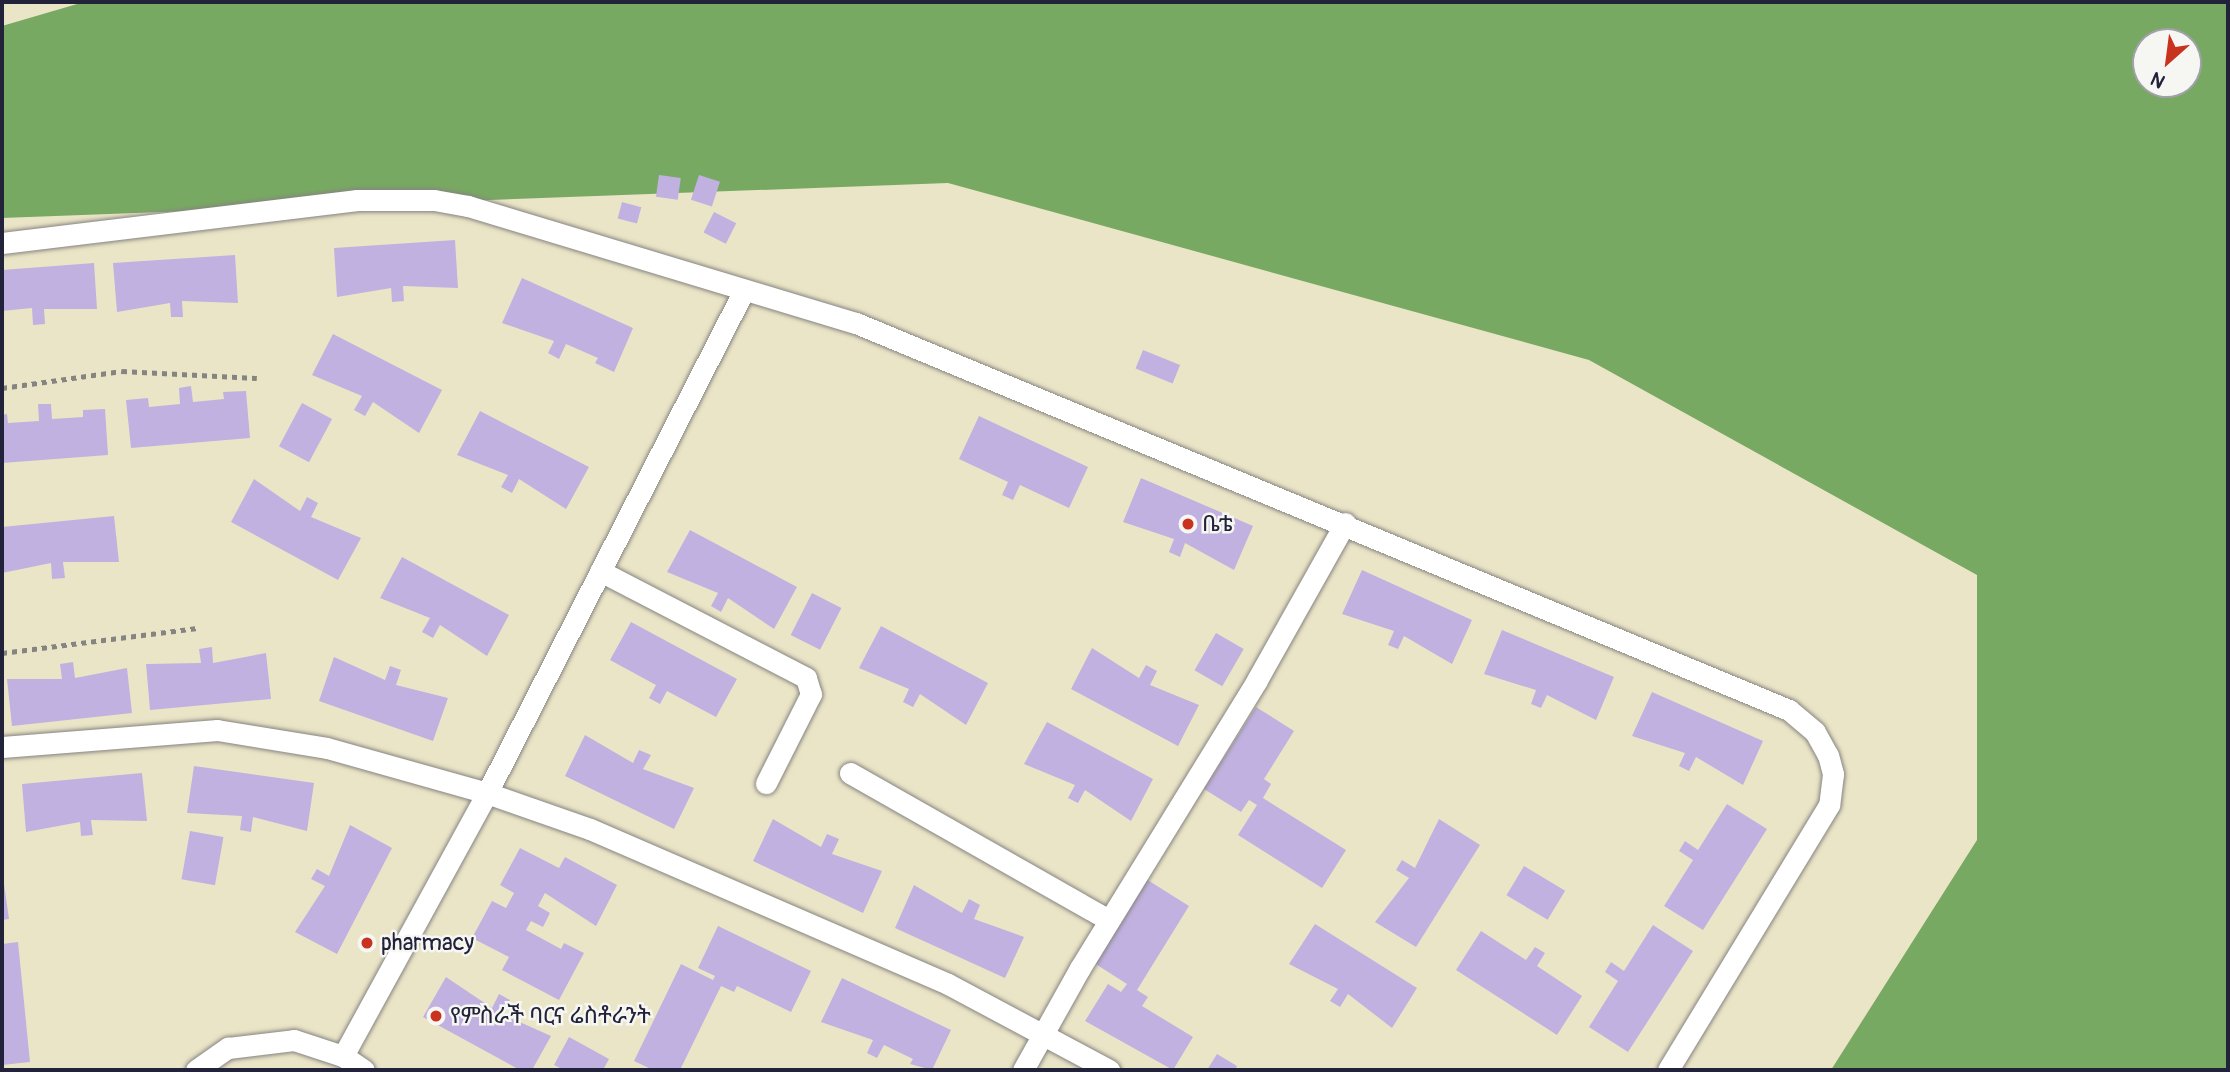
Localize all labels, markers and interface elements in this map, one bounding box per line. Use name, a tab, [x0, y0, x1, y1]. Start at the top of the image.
north arrow	[2132, 28, 2202, 98]
text: N	[2147, 66, 2169, 93]
place label: ቤቴ	[1202, 510, 1233, 538]
marker: ቤቴ	[1180, 516, 1196, 532]
place label: pharmacy	[381, 929, 474, 957]
marker: pharmacy	[359, 935, 375, 951]
place label: የምስራች ባርና ሬስቶራንት	[450, 1002, 651, 1030]
marker: የምስራች ባርና ሬስቶራንት	[428, 1008, 444, 1024]

